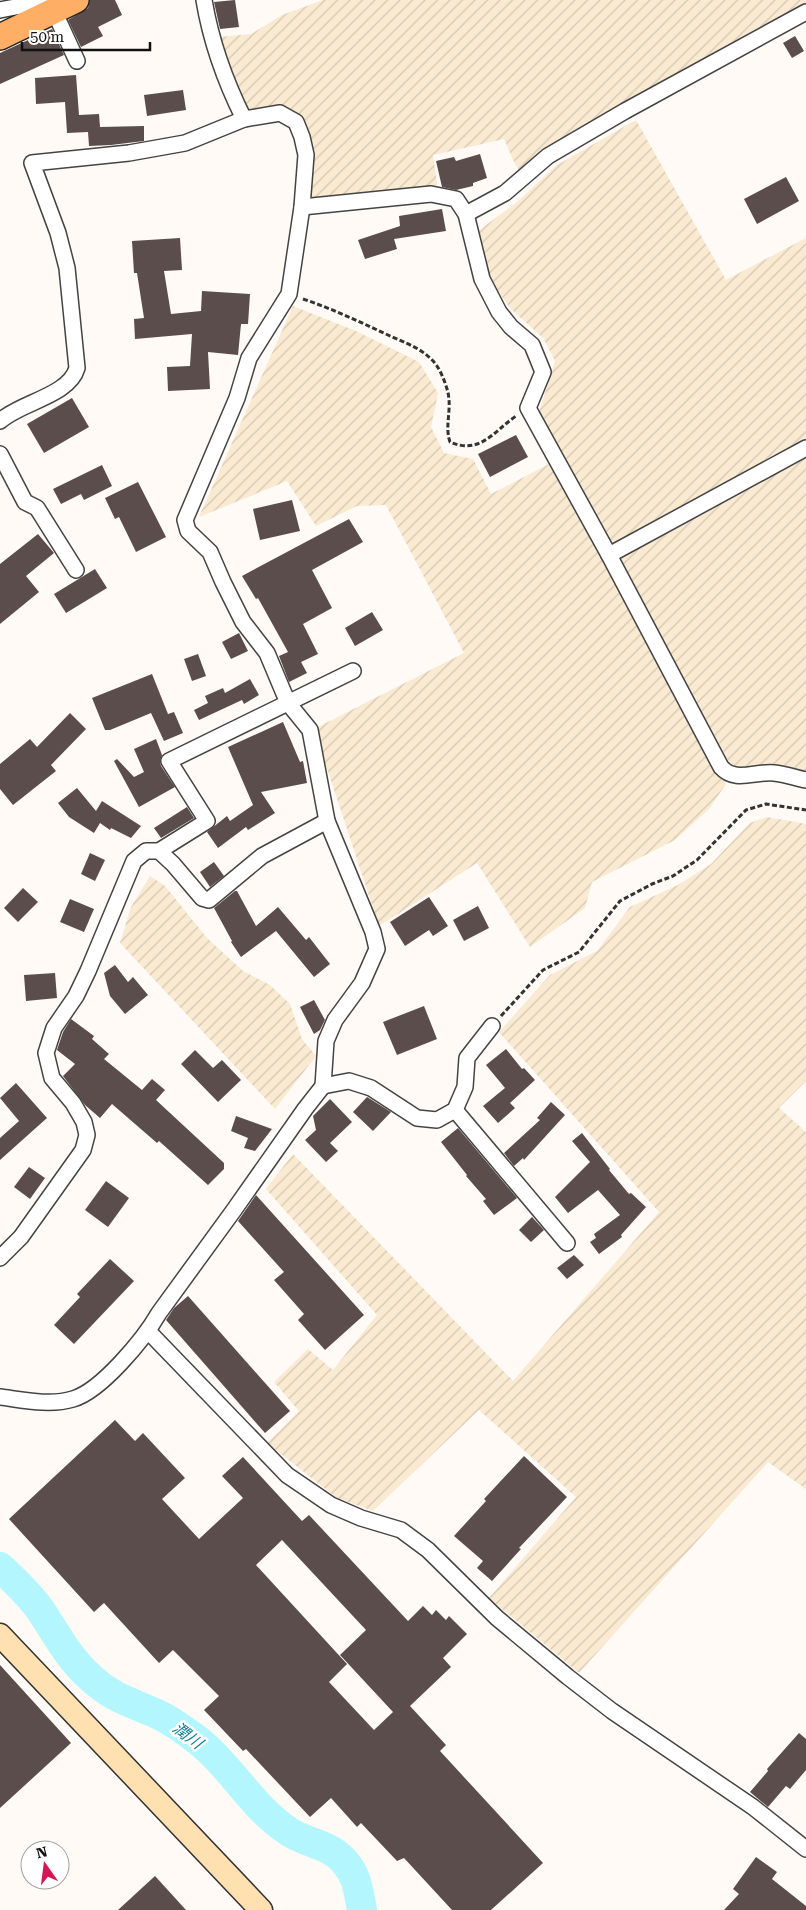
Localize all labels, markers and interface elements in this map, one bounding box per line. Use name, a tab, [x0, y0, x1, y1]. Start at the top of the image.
scale bar	[22, 20, 150, 52]
text: 50 m	[30, 28, 65, 46]
water label: 潤川	[169, 1718, 208, 1754]
north arrow	[20, 1840, 70, 1890]
text: N	[35, 1843, 49, 1861]

